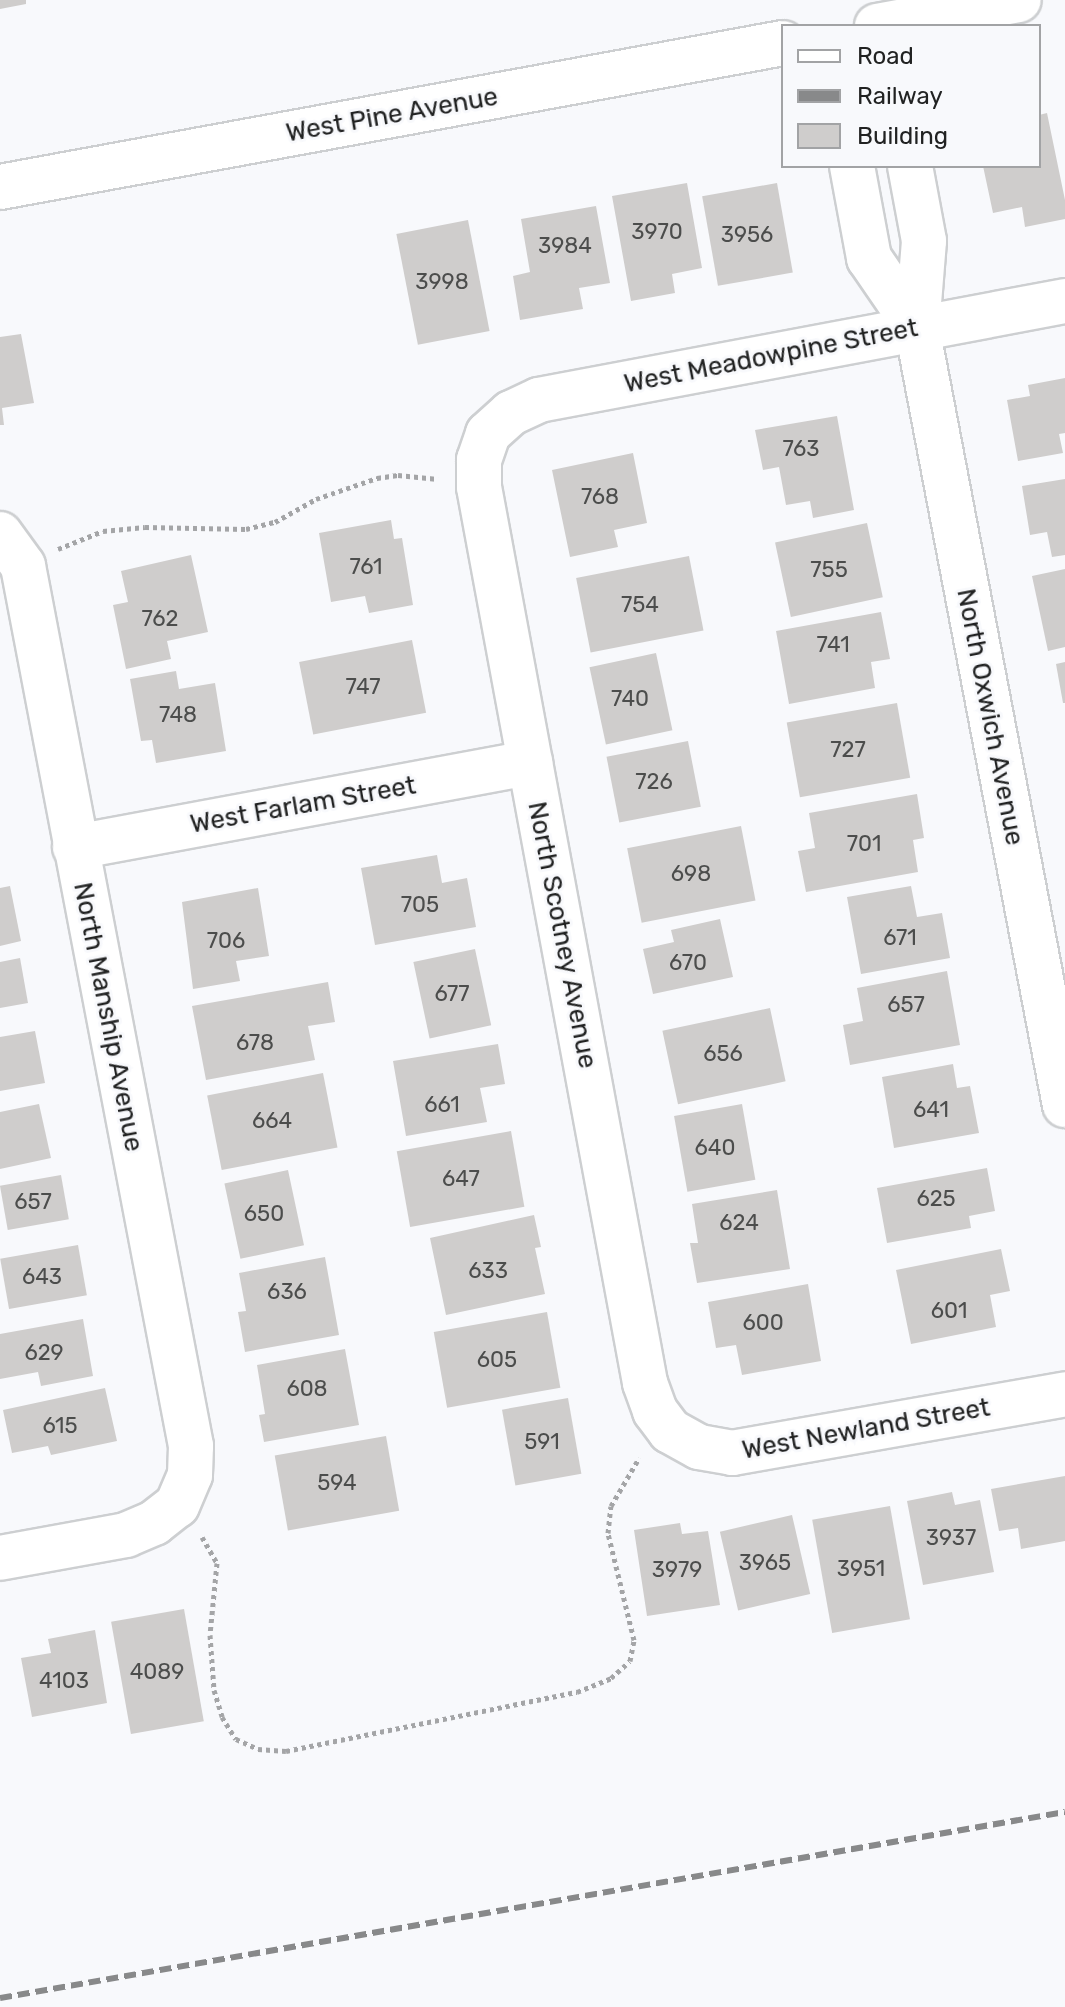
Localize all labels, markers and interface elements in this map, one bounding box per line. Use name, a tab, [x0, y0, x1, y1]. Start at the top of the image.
legend	[781, 24, 1041, 168]
text: Road	[857, 42, 914, 70]
street label: West Pine Avenue	[283, 81, 501, 149]
text: Railway	[857, 82, 943, 110]
text: Building	[857, 122, 948, 150]
house number: 3970	[631, 219, 683, 245]
house number: 3956	[721, 222, 773, 248]
house number: 3984	[538, 233, 592, 259]
house number: 3998	[415, 269, 469, 295]
street label: West Meadowpine Street	[621, 312, 921, 400]
house number: 763	[782, 436, 820, 462]
house number: 768	[581, 484, 619, 510]
house number: 761	[350, 554, 382, 580]
house number: 755	[810, 557, 848, 583]
street label: North Oxwich Avenue	[950, 586, 1030, 848]
house number: 754	[621, 592, 659, 618]
house number: 762	[142, 606, 178, 632]
house number: 741	[816, 632, 850, 658]
house number: 747	[345, 674, 381, 700]
house number: 740	[611, 686, 649, 712]
house number: 748	[159, 702, 197, 728]
house number: 727	[830, 737, 866, 763]
house number: 726	[635, 769, 673, 795]
street label: West Farlam Street	[188, 770, 418, 840]
street label: North Scotney Avenue	[521, 798, 603, 1072]
house number: 701	[847, 831, 881, 857]
house number: 698	[671, 861, 711, 887]
street label: North Manship Avenue	[67, 879, 149, 1155]
house number: 705	[401, 892, 439, 918]
house number: 671	[883, 925, 917, 951]
house number: 706	[207, 928, 245, 954]
house number: 670	[669, 950, 707, 976]
house number: 677	[434, 981, 470, 1007]
house number: 657	[887, 992, 925, 1018]
house number: 678	[236, 1030, 274, 1056]
house number: 656	[703, 1041, 743, 1067]
house number: 661	[424, 1092, 460, 1118]
house number: 641	[913, 1097, 949, 1123]
house number: 664	[252, 1108, 292, 1134]
house number: 640	[695, 1135, 735, 1161]
house number: 647	[442, 1166, 480, 1192]
house number: 625	[916, 1186, 956, 1212]
house number: 657	[14, 1189, 52, 1215]
house number: 650	[244, 1201, 284, 1227]
house number: 624	[719, 1210, 759, 1236]
house number: 633	[468, 1258, 508, 1284]
house number: 643	[22, 1264, 62, 1290]
house number: 636	[267, 1279, 307, 1305]
house number: 601	[931, 1298, 967, 1324]
house number: 600	[742, 1310, 784, 1336]
house number: 629	[24, 1340, 64, 1366]
house number: 605	[477, 1347, 517, 1373]
house number: 608	[286, 1376, 328, 1402]
street label: West Newland Street	[740, 1392, 992, 1466]
house number: 615	[42, 1413, 78, 1439]
house number: 591	[524, 1429, 560, 1455]
house number: 594	[317, 1470, 357, 1496]
house number: 3937	[926, 1525, 976, 1551]
house number: 3965	[739, 1550, 791, 1576]
house number: 3951	[837, 1556, 885, 1582]
house number: 3979	[652, 1557, 702, 1583]
house number: 4089	[130, 1659, 184, 1685]
house number: 4103	[39, 1668, 89, 1694]

